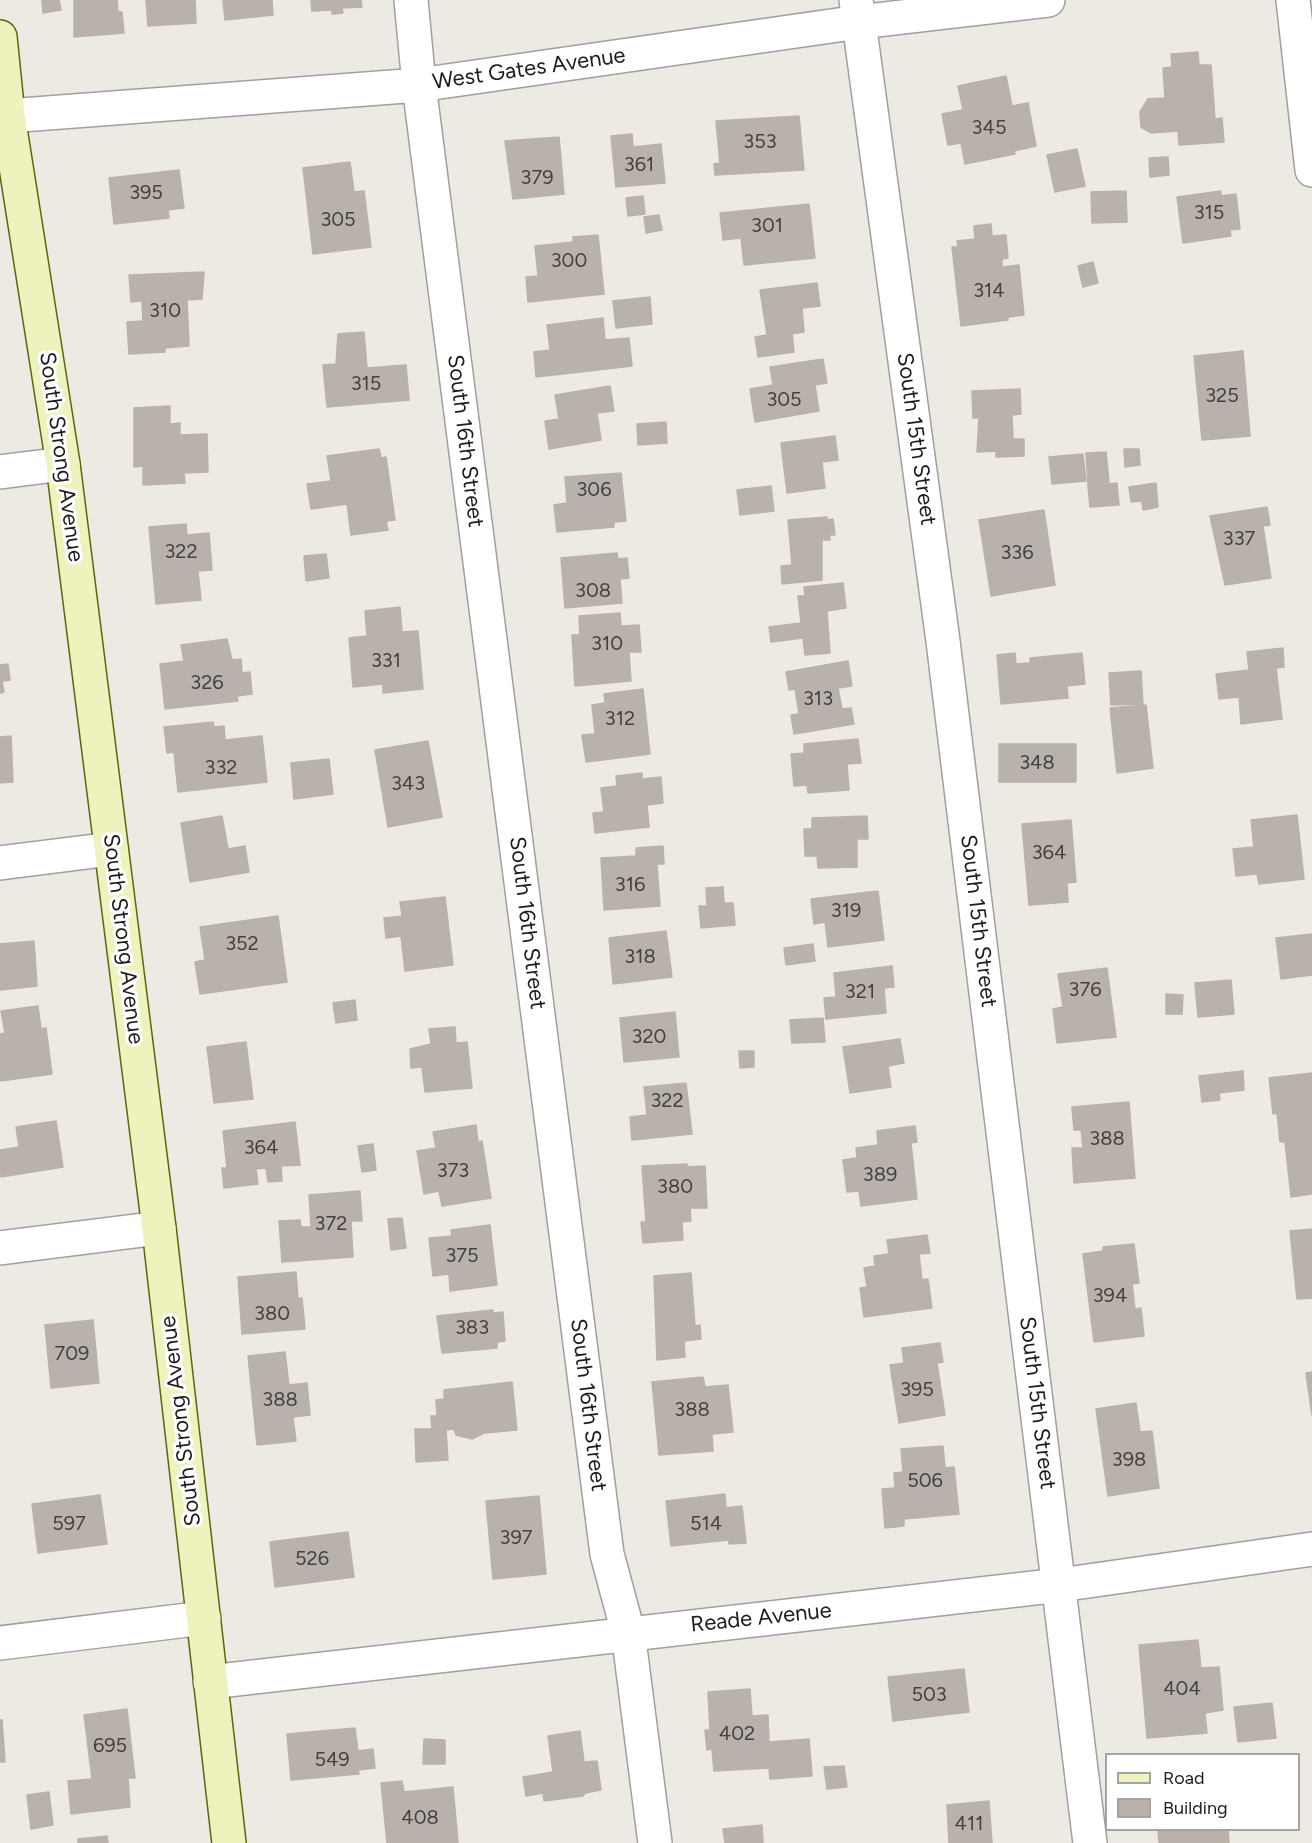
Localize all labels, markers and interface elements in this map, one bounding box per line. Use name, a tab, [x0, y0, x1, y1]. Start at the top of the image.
street label: West Gates Avenue	[431, 42, 627, 96]
house number: 345	[972, 116, 1006, 140]
house number: 353	[743, 130, 777, 154]
house number: 361	[624, 153, 654, 177]
house number: 379	[521, 166, 553, 190]
house number: 395	[129, 181, 163, 205]
house number: 315	[1194, 201, 1224, 225]
house number: 305	[320, 208, 356, 232]
house number: 301	[751, 214, 783, 238]
house number: 300	[551, 249, 587, 273]
house number: 314	[973, 279, 1005, 303]
house number: 310	[149, 299, 181, 323]
street label: South Strong Avenue	[33, 350, 89, 564]
street label: South 15th Street	[891, 351, 941, 527]
street label: South 16th Street	[441, 353, 489, 529]
house number: 315	[351, 372, 381, 396]
house number: 325	[1205, 384, 1239, 408]
house number: 305	[766, 388, 802, 412]
house number: 306	[576, 478, 612, 502]
house number: 337	[1223, 527, 1255, 551]
house number: 322	[164, 540, 198, 564]
house number: 336	[1000, 541, 1034, 565]
house number: 308	[575, 579, 611, 603]
house number: 310	[591, 632, 623, 656]
house number: 331	[371, 649, 401, 673]
house number: 326	[190, 671, 224, 695]
house number: 313	[803, 687, 833, 711]
house number: 312	[605, 707, 635, 731]
house number: 348	[1019, 751, 1055, 775]
house number: 332	[205, 756, 237, 780]
house number: 343	[391, 772, 425, 796]
street label: South Strong Avenue	[97, 832, 149, 1046]
street label: South 15th Street	[954, 833, 1002, 1009]
street label: South 16th Street	[503, 835, 551, 1011]
house number: 364	[1032, 841, 1066, 865]
house number: 316	[615, 873, 645, 897]
house number: 319	[831, 899, 861, 923]
house number: 352	[225, 932, 259, 956]
house number: 318	[624, 945, 656, 969]
house number: 376	[1069, 978, 1101, 1002]
house number: 321	[845, 980, 875, 1004]
house number: 320	[632, 1025, 666, 1049]
house number: 322	[650, 1089, 684, 1113]
house number: 388	[1089, 1127, 1125, 1151]
house number: 364	[244, 1136, 278, 1160]
house number: 373	[437, 1159, 469, 1183]
house number: 389	[863, 1163, 897, 1187]
house number: 380	[657, 1175, 693, 1199]
house number: 372	[315, 1212, 347, 1236]
house number: 375	[445, 1244, 479, 1268]
house number: 394	[1093, 1284, 1127, 1308]
house number: 380	[254, 1302, 290, 1326]
street label: South Strong Avenue	[155, 1314, 207, 1528]
street label: South 15th Street	[1013, 1315, 1061, 1491]
house number: 383	[455, 1316, 489, 1340]
street label: South 16th Street	[564, 1317, 612, 1493]
house number: 709	[55, 1342, 89, 1366]
house number: 395	[900, 1378, 934, 1402]
house number: 388	[262, 1388, 298, 1412]
house number: 388	[674, 1398, 710, 1422]
house number: 398	[1112, 1448, 1146, 1472]
house number: 506	[907, 1469, 943, 1493]
house number: 597	[52, 1512, 86, 1536]
house number: 514	[690, 1512, 722, 1536]
house number: 397	[500, 1526, 532, 1550]
house number: 526	[295, 1547, 329, 1571]
street label: Reade Avenue	[689, 1597, 833, 1639]
house number: 404	[1163, 1677, 1201, 1701]
house number: 503	[911, 1683, 947, 1707]
house number: 402	[719, 1722, 755, 1746]
house number: 695	[93, 1734, 127, 1758]
house number: 549	[314, 1748, 350, 1772]
legend	[1105, 1753, 1300, 1831]
text: Road	[1163, 1767, 1204, 1789]
text: Building	[1163, 1797, 1228, 1819]
house number: 408	[401, 1806, 439, 1830]
house number: 411	[955, 1812, 983, 1836]

